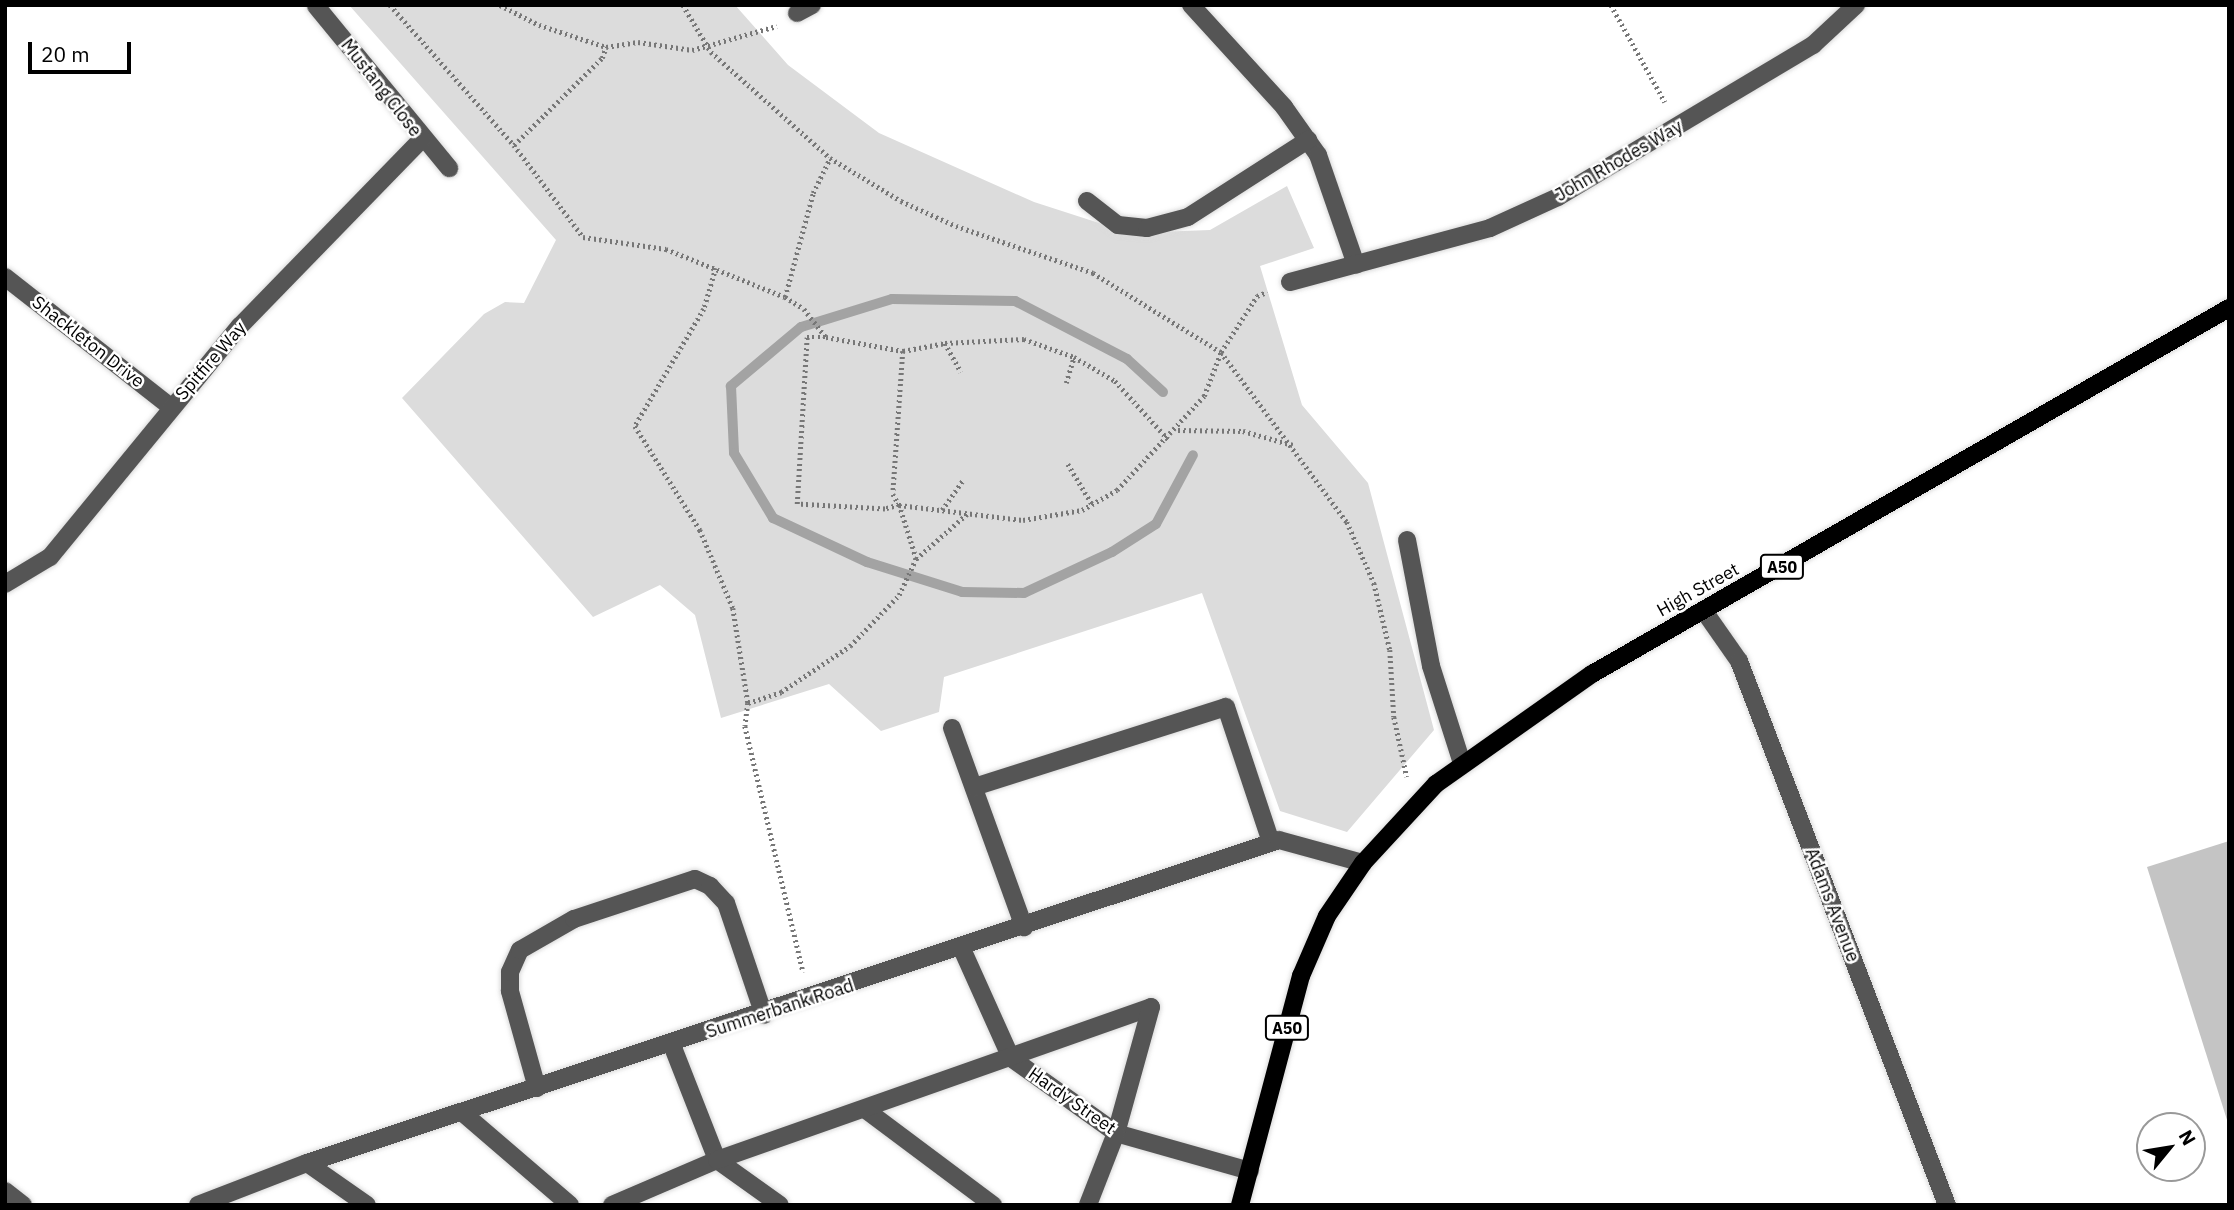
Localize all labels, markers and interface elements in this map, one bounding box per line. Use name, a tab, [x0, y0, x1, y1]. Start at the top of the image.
scale bar	[32, 28, 135, 72]
street label: Mustang Close	[336, 35, 426, 141]
text: 20 m	[41, 40, 90, 68]
street label: John Rhodes Way	[1551, 116, 1687, 206]
street label: Shackleton Drive	[28, 292, 148, 392]
street label: Spitfire Way	[171, 317, 251, 405]
road number: A50	[1759, 554, 1805, 580]
street label: High Street	[1653, 559, 1743, 621]
street label: Adams Avenue	[1800, 845, 1864, 965]
street label: Summerbank Road	[703, 975, 857, 1043]
road number: A50	[1264, 1016, 1310, 1040]
street label: Hardy Street	[1024, 1063, 1120, 1139]
north arrow	[2136, 1112, 2206, 1182]
text: N	[2174, 1126, 2201, 1149]

